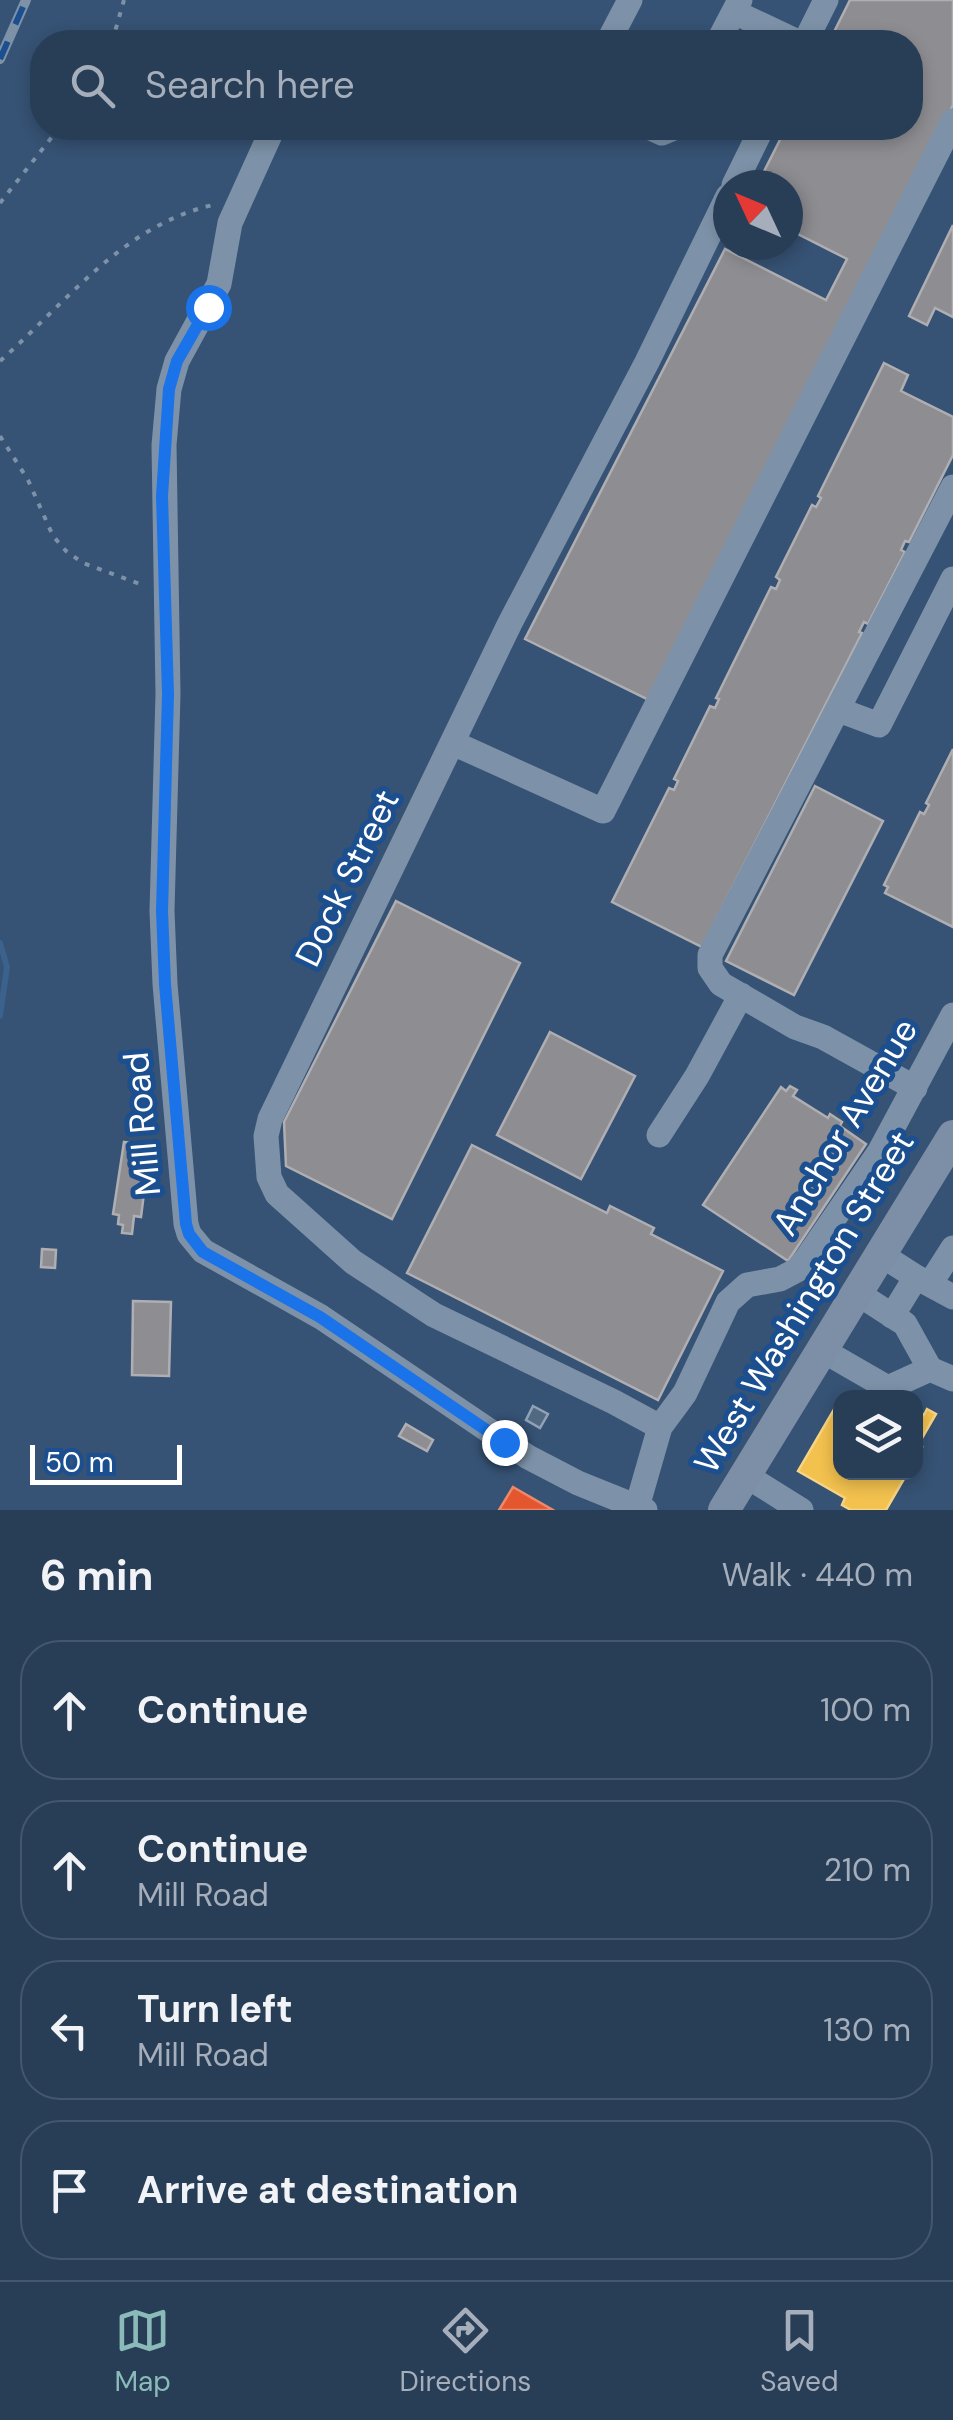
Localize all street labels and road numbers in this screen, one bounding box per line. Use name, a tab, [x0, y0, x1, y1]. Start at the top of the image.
street label: Dock Street	[284, 782, 410, 974]
street label: Anchor Avenue	[762, 1010, 928, 1244]
street label: Mill Road	[113, 1050, 171, 1198]
street label: West Washington Street	[684, 1122, 924, 1482]

